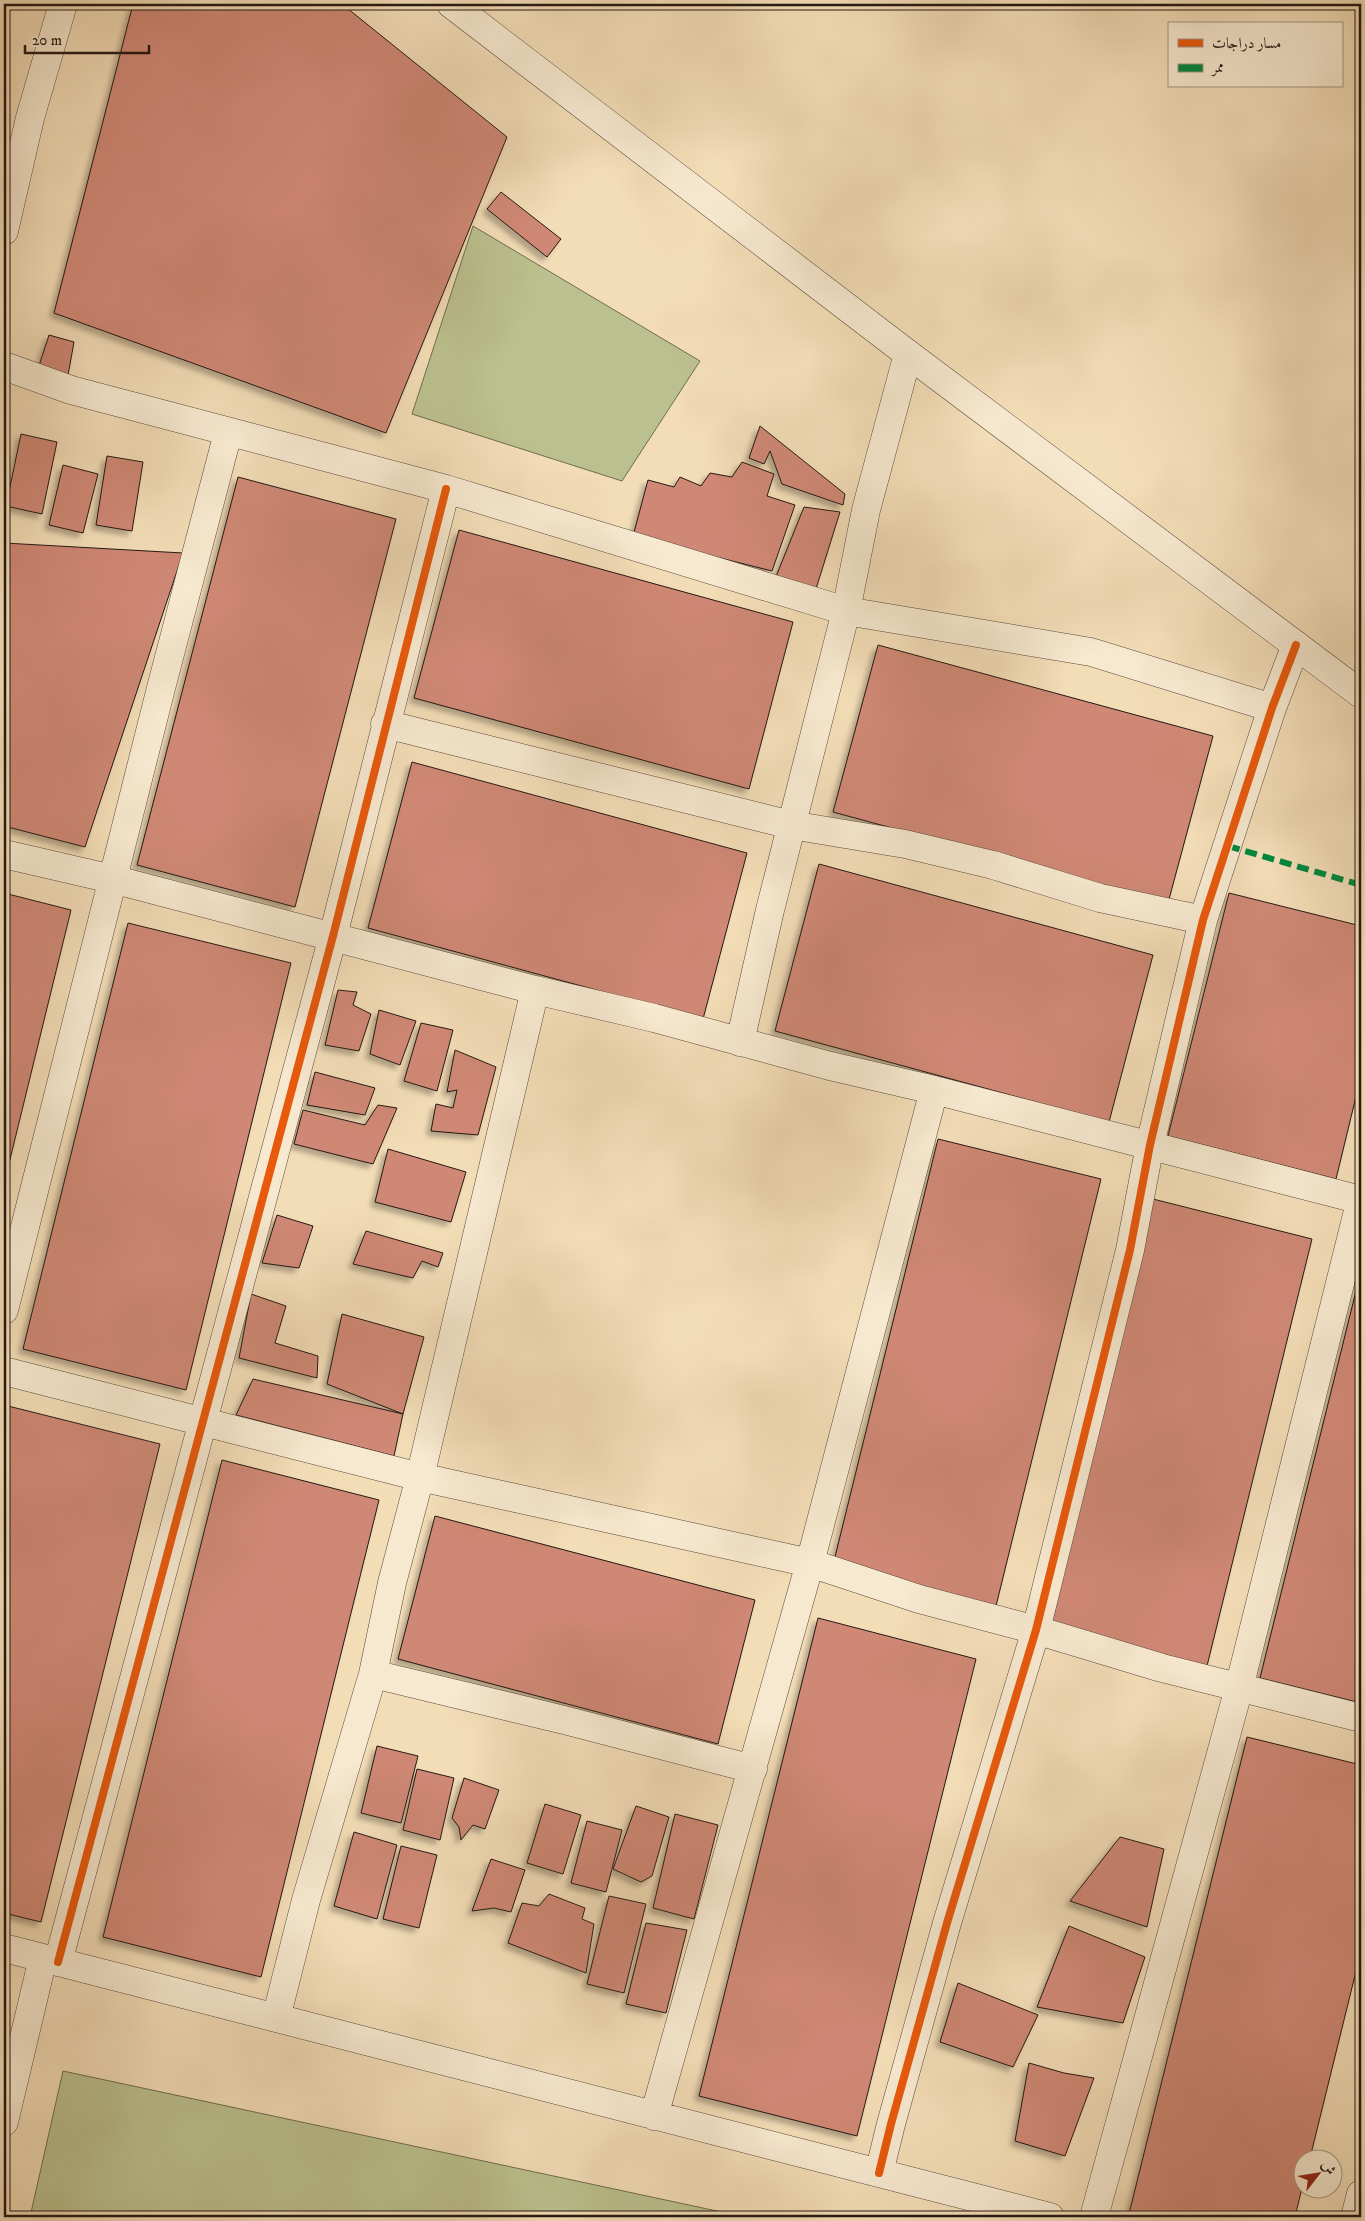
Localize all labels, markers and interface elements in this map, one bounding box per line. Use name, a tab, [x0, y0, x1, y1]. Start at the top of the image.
scale bar	[25, 22, 149, 54]
legend	[1168, 22, 1342, 88]
text: 20 m	[32, 31, 62, 50]
text: مسار دراجات	[1212, 34, 1281, 53]
text: ممر	[1210, 58, 1224, 77]
north arrow	[1292, 2148, 1342, 2198]
text: ش	[1317, 2157, 1340, 2179]

